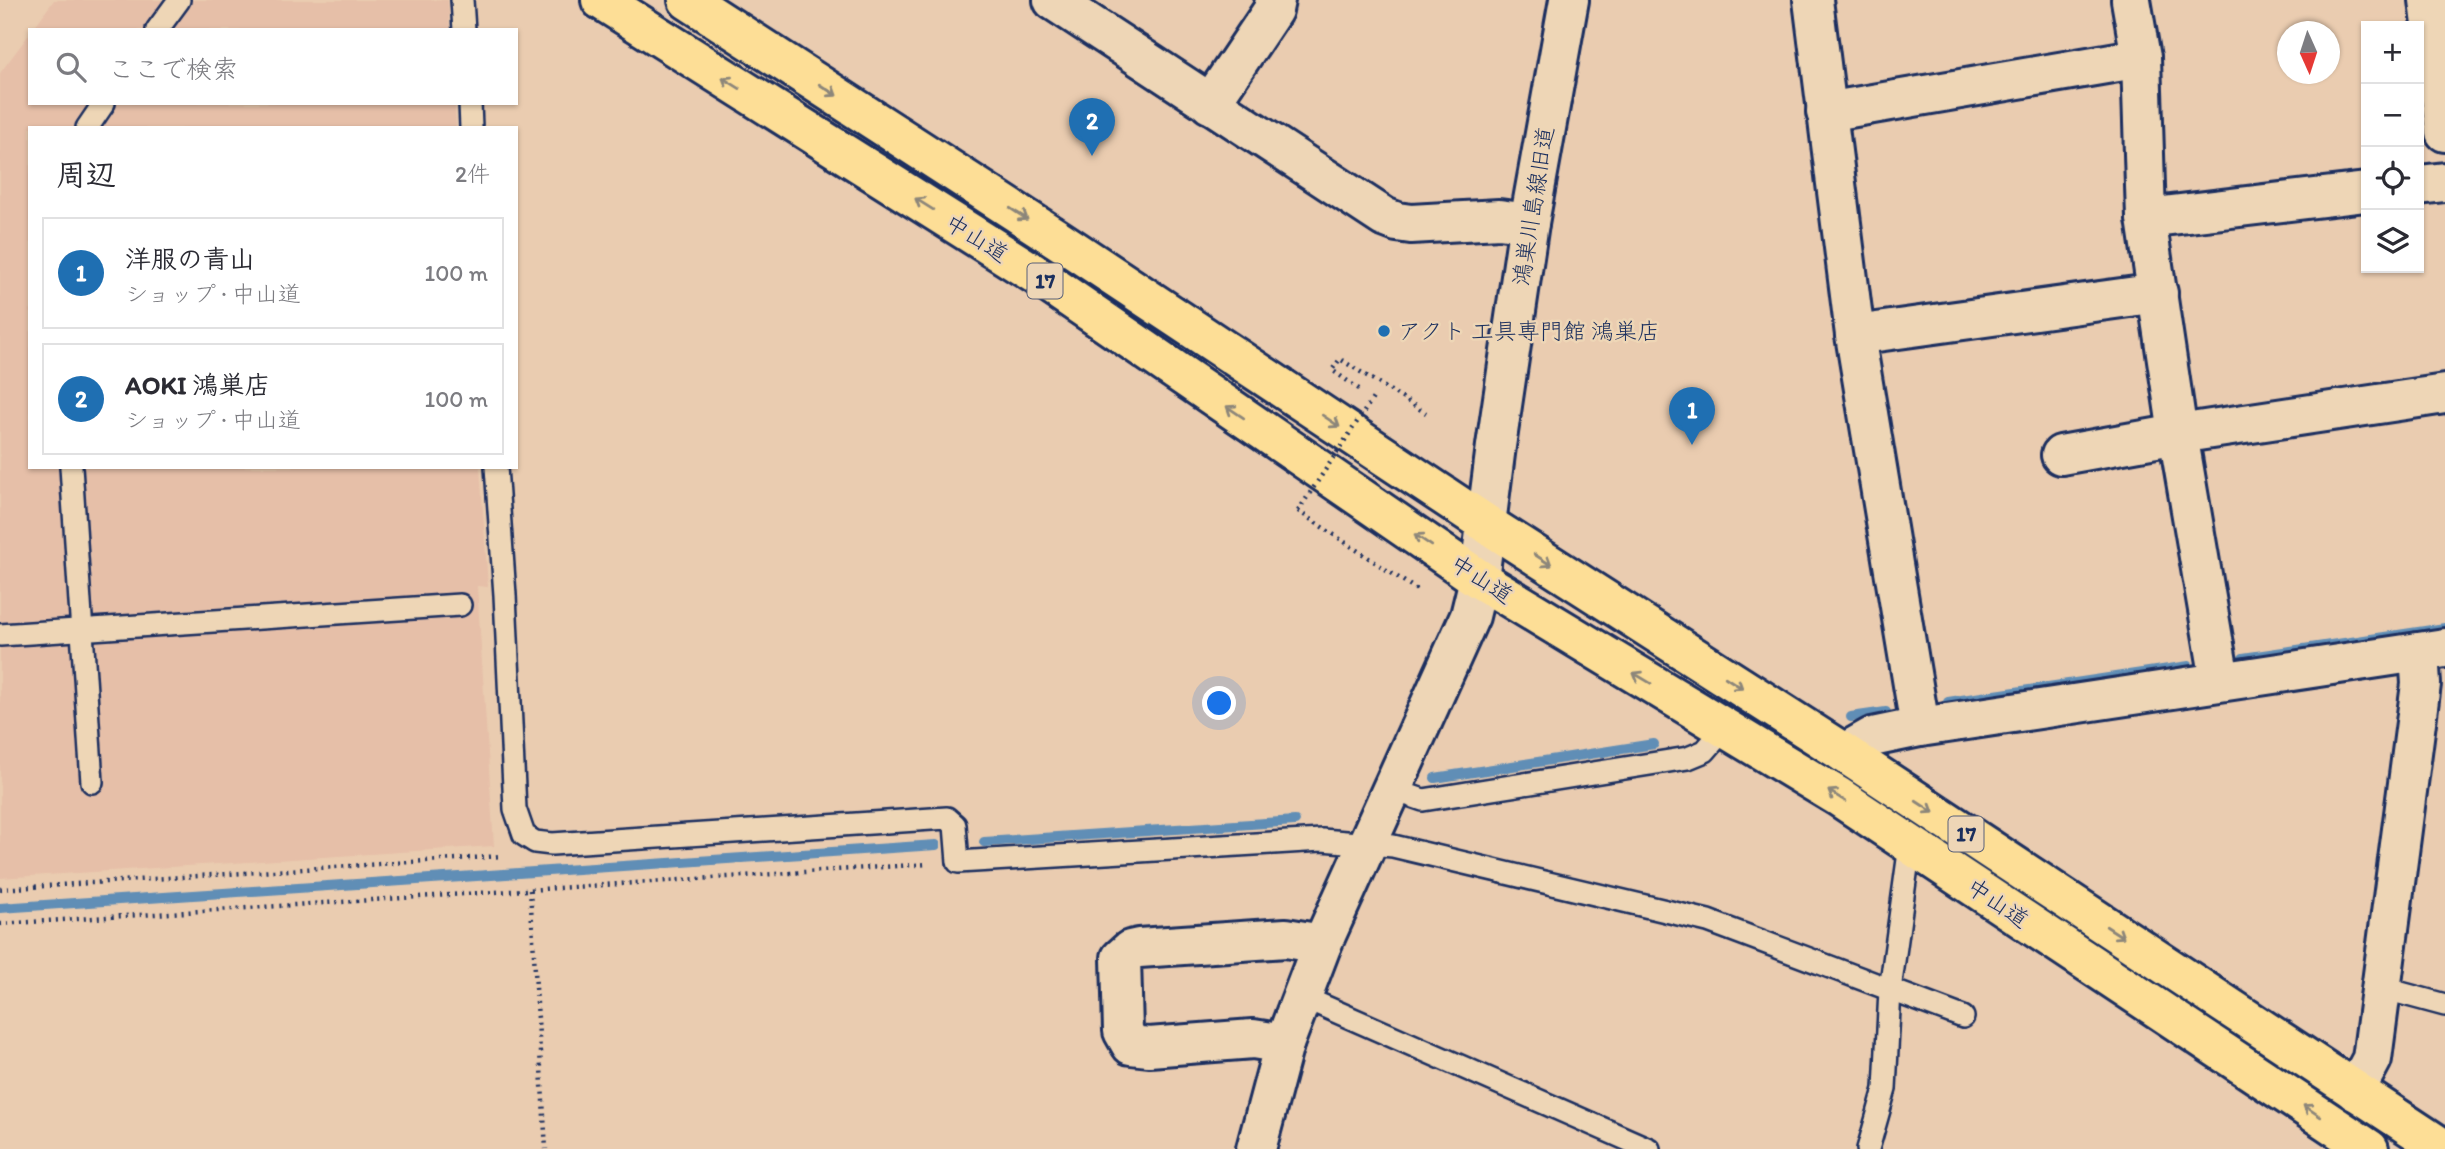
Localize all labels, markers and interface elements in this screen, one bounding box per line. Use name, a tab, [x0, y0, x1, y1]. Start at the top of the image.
north arrow	[2277, 21, 2340, 84]
map controls	[2361, 21, 2424, 273]
button: +	[2361, 21, 2424, 84]
search box	[28, 28, 518, 105]
icon: search	[52, 48, 90, 86]
text: ここで検索	[108, 53, 238, 85]
one-way arrow	[722, 75, 742, 89]
one-way arrow	[818, 83, 837, 98]
button: −	[2361, 84, 2424, 147]
pin: 2	[1069, 98, 1115, 156]
street label: 鴻巣川島線旧道	[1507, 124, 1559, 288]
button: locate	[2361, 147, 2424, 210]
text: 周辺	[56, 156, 116, 193]
text: 2件	[455, 160, 490, 188]
one-way arrow	[914, 197, 934, 211]
one-way arrow	[1009, 206, 1028, 221]
street label: 中山道	[940, 208, 1014, 268]
button: layers	[2361, 210, 2424, 273]
text: 洋服の青山	[125, 243, 255, 275]
text: 1	[76, 259, 86, 287]
text: 100 m	[424, 259, 488, 287]
road number: 17	[1028, 264, 1062, 298]
text: ショップ · 中山道	[125, 280, 301, 308]
place label: アクト 工具専門館 鴻巣店	[1398, 317, 1660, 345]
marker: アクト 工具専門館 鴻巣店	[1376, 323, 1392, 339]
text: AOKI 鴻巣店	[125, 369, 271, 401]
text: 2	[75, 385, 87, 413]
text: 100 m	[424, 385, 488, 413]
pin: 1	[1669, 387, 1715, 445]
one-way arrow	[1226, 405, 1245, 419]
text: ショップ · 中山道	[125, 406, 301, 434]
one-way arrow	[1321, 413, 1340, 428]
one-way arrow	[1414, 533, 1433, 547]
street label: 中山道	[1445, 548, 1519, 610]
one-way arrow	[1532, 554, 1552, 568]
one-way arrow	[1633, 671, 1653, 685]
one-way arrow	[1724, 676, 1744, 690]
your location	[1202, 686, 1236, 720]
one-way arrow	[1827, 789, 1847, 803]
one-way arrow	[1915, 799, 1934, 814]
road number: 17	[1948, 816, 1983, 852]
street label: 中山道	[1962, 872, 2034, 934]
one-way arrow	[2105, 925, 2124, 939]
one-way arrow	[2303, 1104, 2323, 1118]

